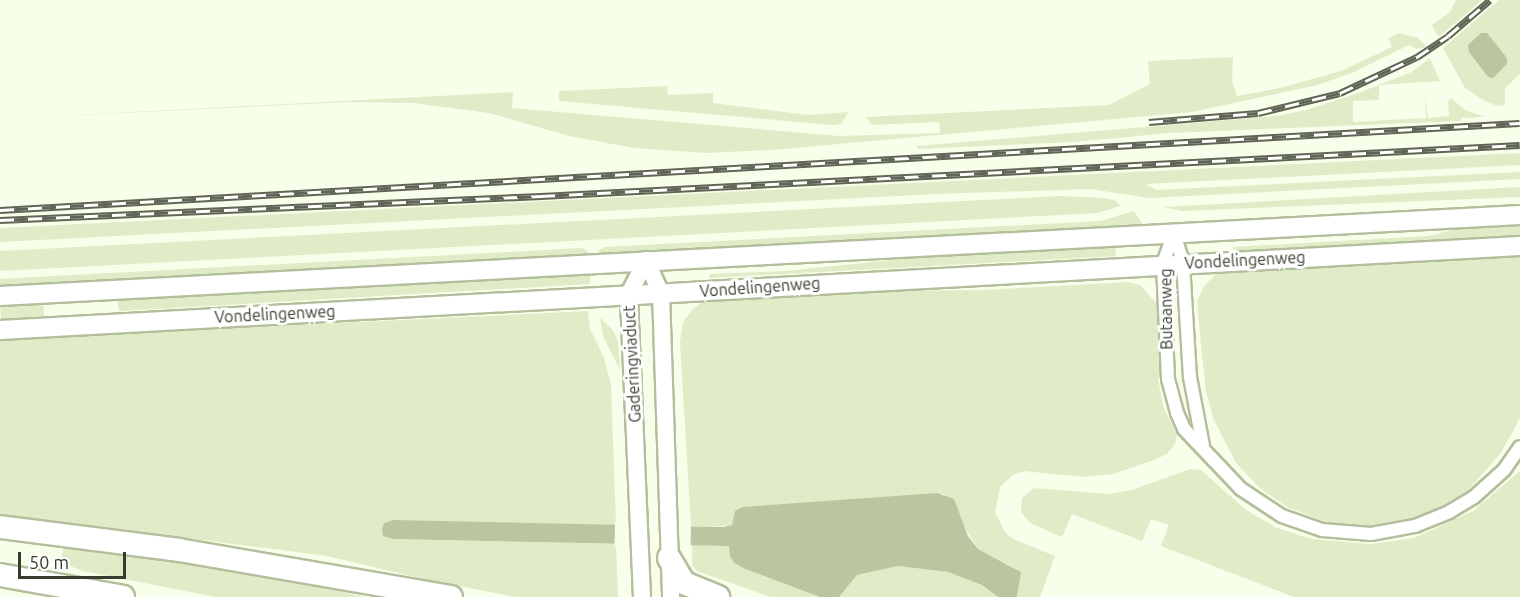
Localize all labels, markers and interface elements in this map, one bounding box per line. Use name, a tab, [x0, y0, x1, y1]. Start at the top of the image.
street label: Vondelingenweg	[1184, 247, 1306, 273]
street label: Butaanweg	[1156, 268, 1176, 350]
street label: Vondelingenweg	[699, 273, 821, 301]
street label: Vondelingenweg	[214, 301, 336, 327]
street label: Gaderingviaduct	[619, 305, 645, 423]
scale bar	[21, 540, 129, 578]
text: 50 m	[29, 552, 69, 572]

